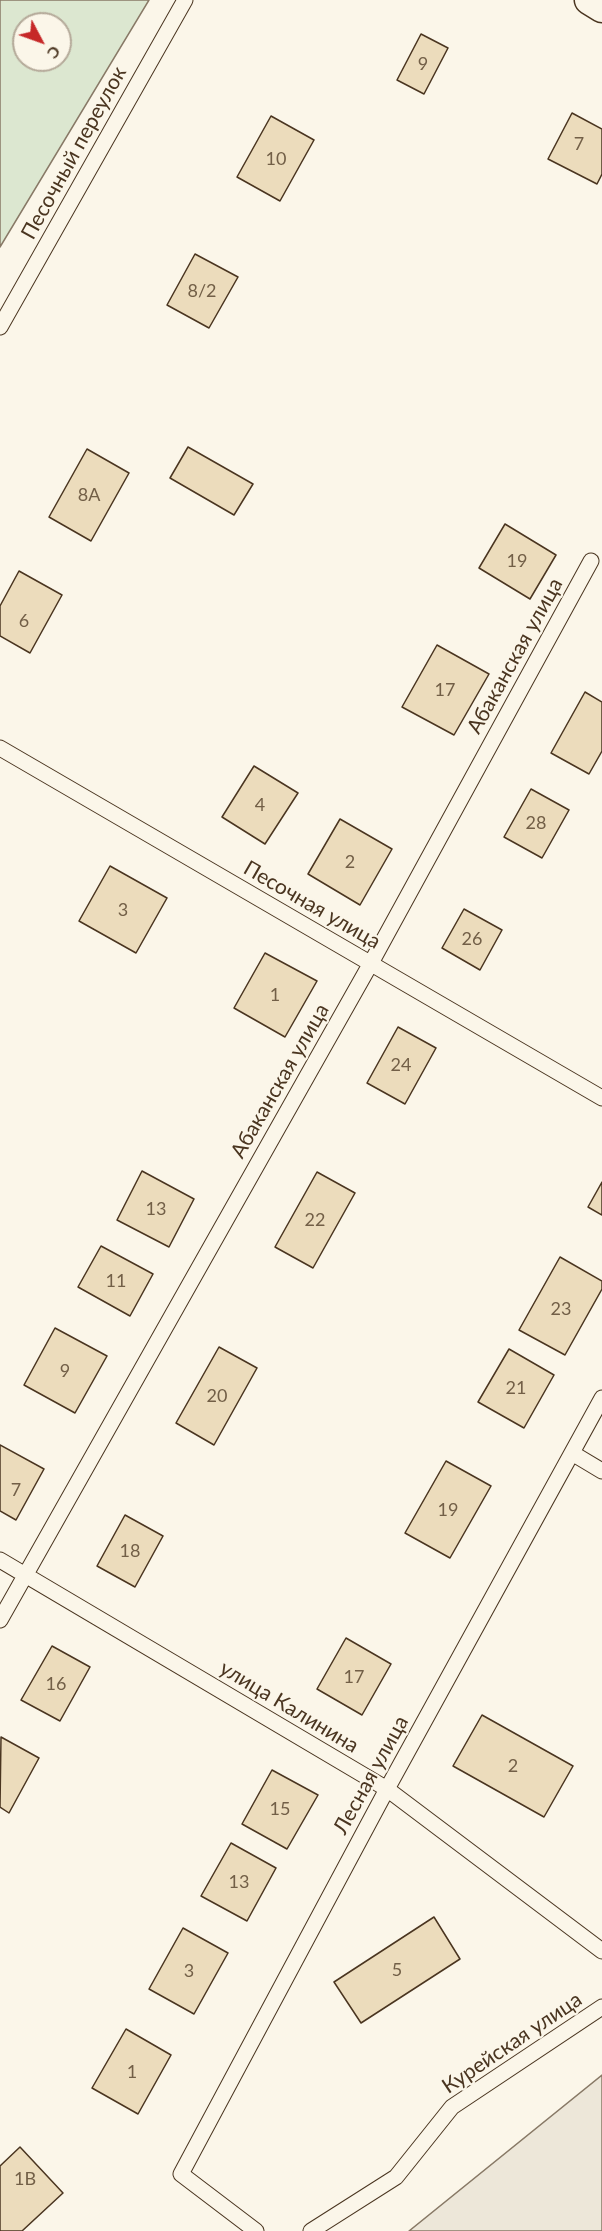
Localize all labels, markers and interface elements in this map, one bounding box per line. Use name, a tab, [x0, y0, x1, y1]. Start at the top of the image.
north arrow	[12, 12, 72, 72]
text: С	[44, 43, 65, 63]
house number: 9	[418, 53, 428, 75]
street label: Песочный переулок	[16, 62, 132, 244]
house number: 7	[574, 133, 584, 155]
house number: 10	[266, 148, 286, 170]
house number: 8/2	[187, 280, 217, 302]
house number: 8А	[78, 484, 100, 506]
house number: 19	[507, 550, 527, 572]
street label: Абаканская улица	[462, 574, 568, 738]
house number: 6	[19, 610, 29, 632]
house number: 17	[435, 679, 455, 701]
house number: 4	[255, 794, 265, 816]
house number: 28	[526, 812, 546, 834]
house number: 2	[345, 851, 355, 873]
street label: Песочная улица	[239, 856, 385, 954]
house number: 3	[118, 899, 128, 921]
house number: 26	[462, 928, 482, 950]
house number: 1	[270, 984, 280, 1006]
street label: Абаканская улица	[226, 999, 334, 1163]
house number: 24	[391, 1054, 411, 1076]
house number: 13	[146, 1198, 166, 1220]
house number: 22	[305, 1209, 325, 1231]
house number: 11	[106, 1270, 126, 1292]
house number: 23	[551, 1298, 571, 1320]
house number: 9	[60, 1360, 70, 1382]
house number: 21	[506, 1377, 526, 1399]
house number: 20	[207, 1385, 227, 1407]
house number: 7	[11, 1479, 21, 1501]
house number: 19	[438, 1499, 458, 1521]
house number: 18	[120, 1540, 140, 1562]
street label: улица Калинина	[215, 1656, 363, 1758]
house number: 17	[344, 1666, 364, 1688]
house number: 16	[46, 1673, 66, 1695]
street label: Лесная улица	[328, 1711, 414, 1839]
house number: 2	[508, 1755, 518, 1777]
house number: 15	[270, 1798, 290, 1820]
house number: 13	[229, 1871, 249, 1893]
house number: 5	[392, 1959, 402, 1981]
house number: 3	[184, 1960, 194, 1982]
street label: Курейская улица	[437, 1987, 587, 2099]
house number: 1	[127, 2061, 137, 2083]
house number: 1В	[14, 2168, 36, 2190]

